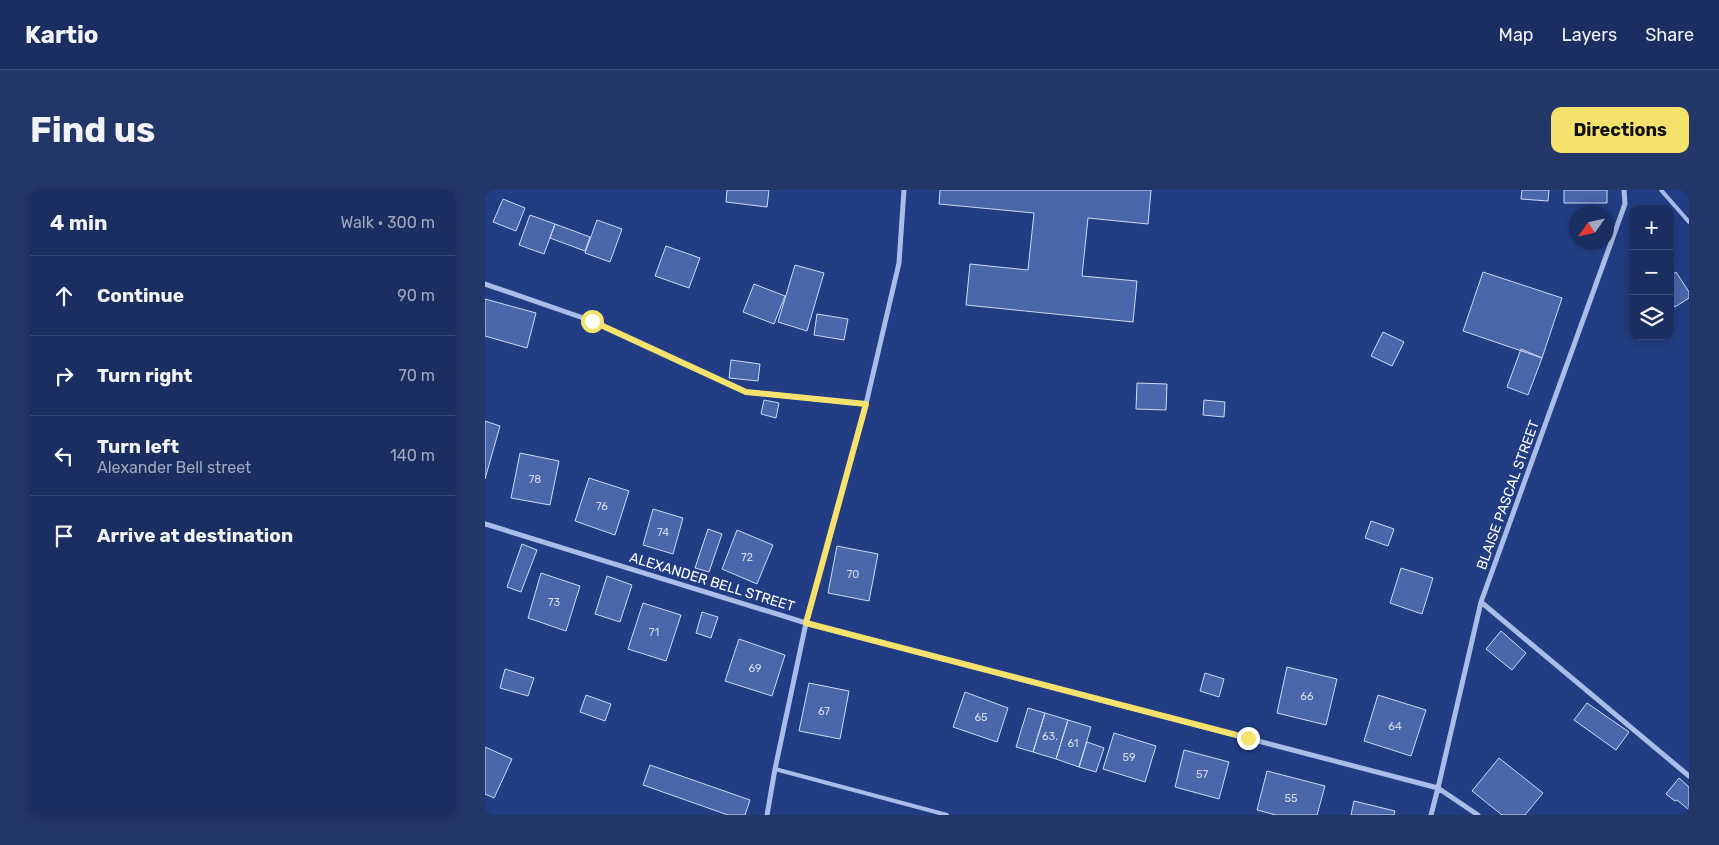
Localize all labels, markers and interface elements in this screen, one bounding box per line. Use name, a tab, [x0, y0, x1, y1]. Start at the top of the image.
text: Kartio	[25, 21, 99, 49]
text: Map	[1499, 24, 1534, 46]
text: Layers	[1562, 24, 1617, 46]
text: Share	[1645, 24, 1694, 46]
button: Directions	[1551, 107, 1689, 153]
text: Find us	[30, 109, 155, 151]
north arrow	[1569, 205, 1614, 250]
map controls	[1629, 205, 1674, 340]
button: +	[1629, 205, 1674, 250]
text: 4 min	[50, 210, 108, 235]
text: Walk · 300 m	[341, 213, 435, 232]
button: −	[1629, 250, 1674, 295]
icon: ahead	[50, 282, 78, 310]
text: Continue	[97, 284, 184, 307]
text: 90 m	[397, 286, 435, 305]
button: layers	[1629, 295, 1674, 340]
route start	[581, 310, 604, 333]
icon: right	[50, 362, 78, 390]
text: Turn right	[97, 364, 192, 387]
text: 70 m	[398, 366, 435, 385]
street label: BLAISE PASCAL STREET	[1473, 418, 1543, 572]
text: Turn left	[97, 435, 179, 458]
icon: left	[50, 442, 78, 470]
text: 140 m	[390, 446, 435, 465]
text: Alexander Bell street	[97, 458, 251, 477]
house number: 78	[529, 473, 541, 486]
house number: 76	[596, 500, 608, 513]
icon: arrive	[50, 522, 78, 550]
text: Arrive at destination	[97, 524, 293, 547]
house number: 74	[657, 526, 669, 539]
street label: ALEXANDER BELL STREET	[627, 549, 797, 615]
house number: 72	[741, 551, 753, 564]
house number: 70	[847, 568, 859, 581]
house number: 73	[548, 596, 561, 609]
house number: 71	[649, 626, 659, 639]
house number: 69	[748, 662, 762, 675]
house number: 66	[1300, 690, 1314, 703]
house number: 67	[818, 705, 830, 718]
house number: 65	[974, 711, 988, 724]
house number: 64	[1388, 720, 1402, 733]
route end	[1237, 727, 1260, 750]
house number: 63.	[1042, 730, 1058, 743]
house number: 61	[1067, 737, 1079, 750]
house number: 59	[1122, 751, 1136, 764]
house number: 57	[1196, 768, 1208, 781]
house number: 55	[1284, 792, 1298, 805]

